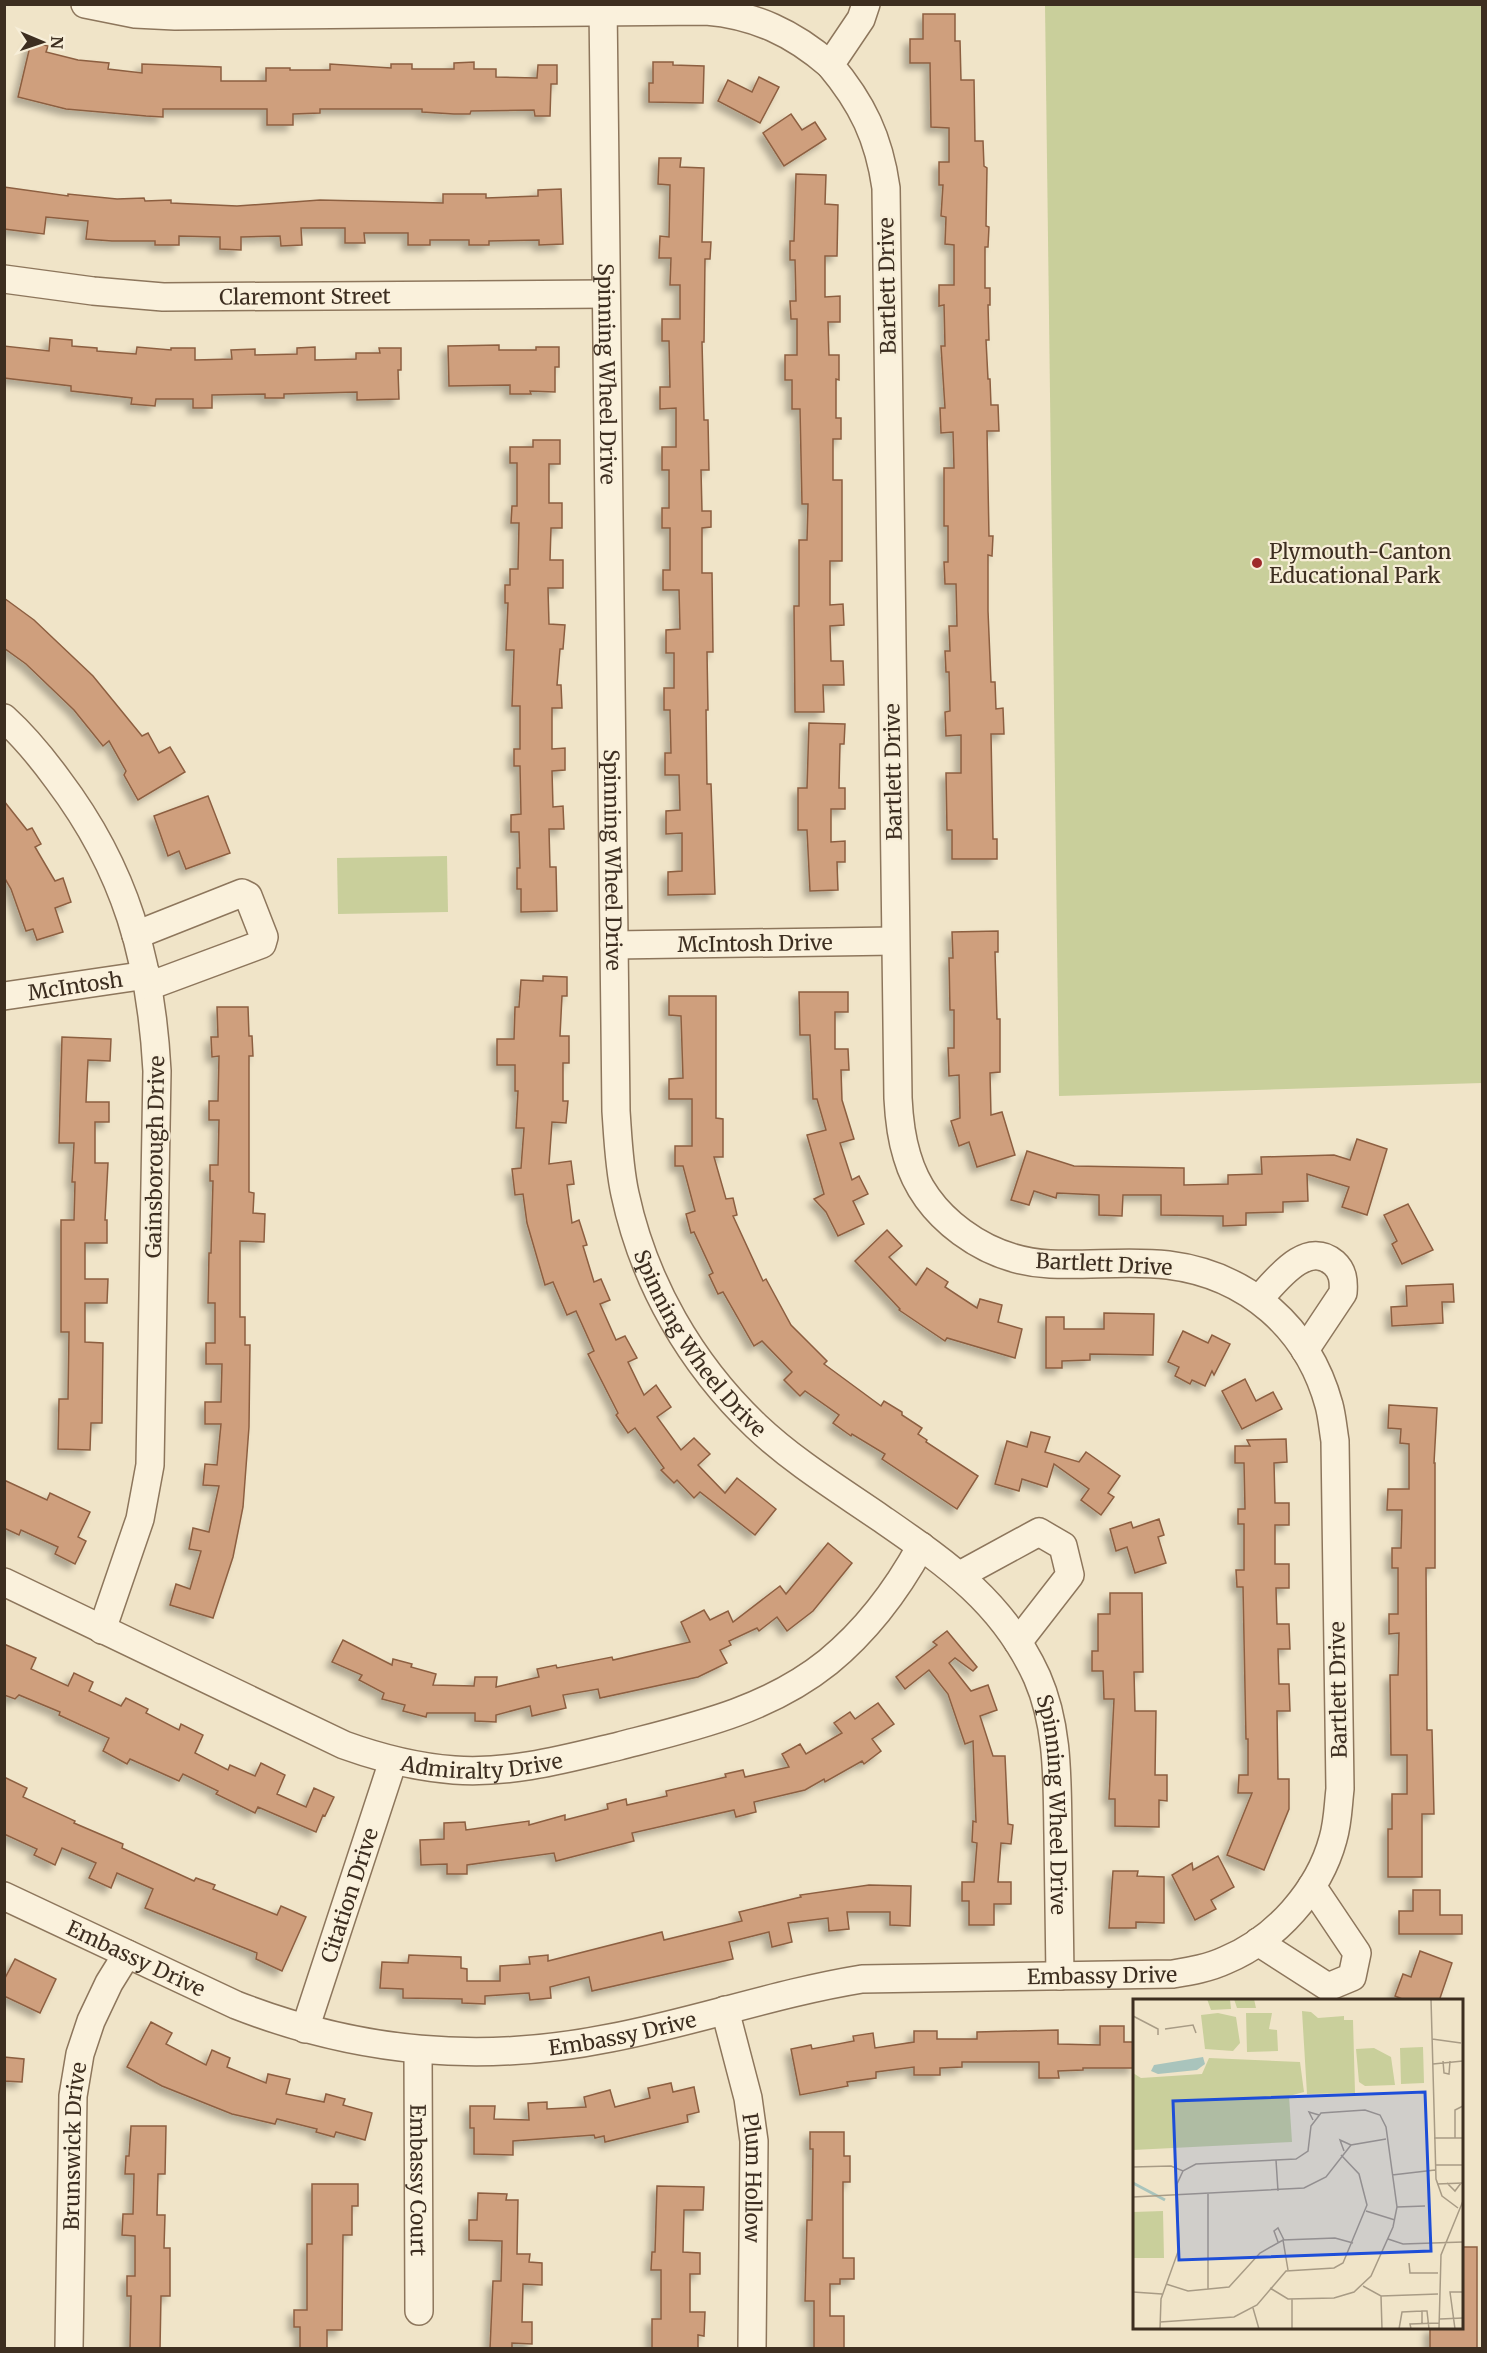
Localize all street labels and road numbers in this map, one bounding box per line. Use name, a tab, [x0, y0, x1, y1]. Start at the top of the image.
street label: Bartlett Drive	[872, 217, 902, 355]
street label: Spinning Wheel Drive	[593, 263, 622, 485]
street label: Claremont Street	[219, 282, 391, 310]
street label: Bartlett Drive	[878, 703, 908, 841]
street label: Spinning Wheel Drive	[598, 749, 628, 971]
street label: McIntosh Drive	[677, 928, 833, 958]
street label: McIntosh	[26, 965, 125, 1006]
street label: Gainsborough Drive	[140, 1056, 170, 1258]
street label: Spinning Wheel Drive	[628, 1246, 772, 1443]
street label: Bartlett Drive	[1035, 1247, 1173, 1281]
street label: Bartlett Drive	[1323, 1621, 1353, 1759]
street label: Spinning Wheel Drive	[1031, 1691, 1073, 1915]
street label: Admiralty Drive	[398, 1746, 565, 1784]
street label: Citation Drive	[314, 1824, 384, 1966]
street label: Embassy Drive	[62, 1914, 210, 2002]
street label: Embassy Drive	[1027, 1960, 1177, 1990]
street label: Embassy Drive	[547, 2005, 699, 2061]
street label: Brunswick Drive	[57, 2060, 92, 2231]
street label: Embassy Court	[405, 2104, 432, 2256]
street label: Plum Hollow	[737, 2111, 768, 2243]

